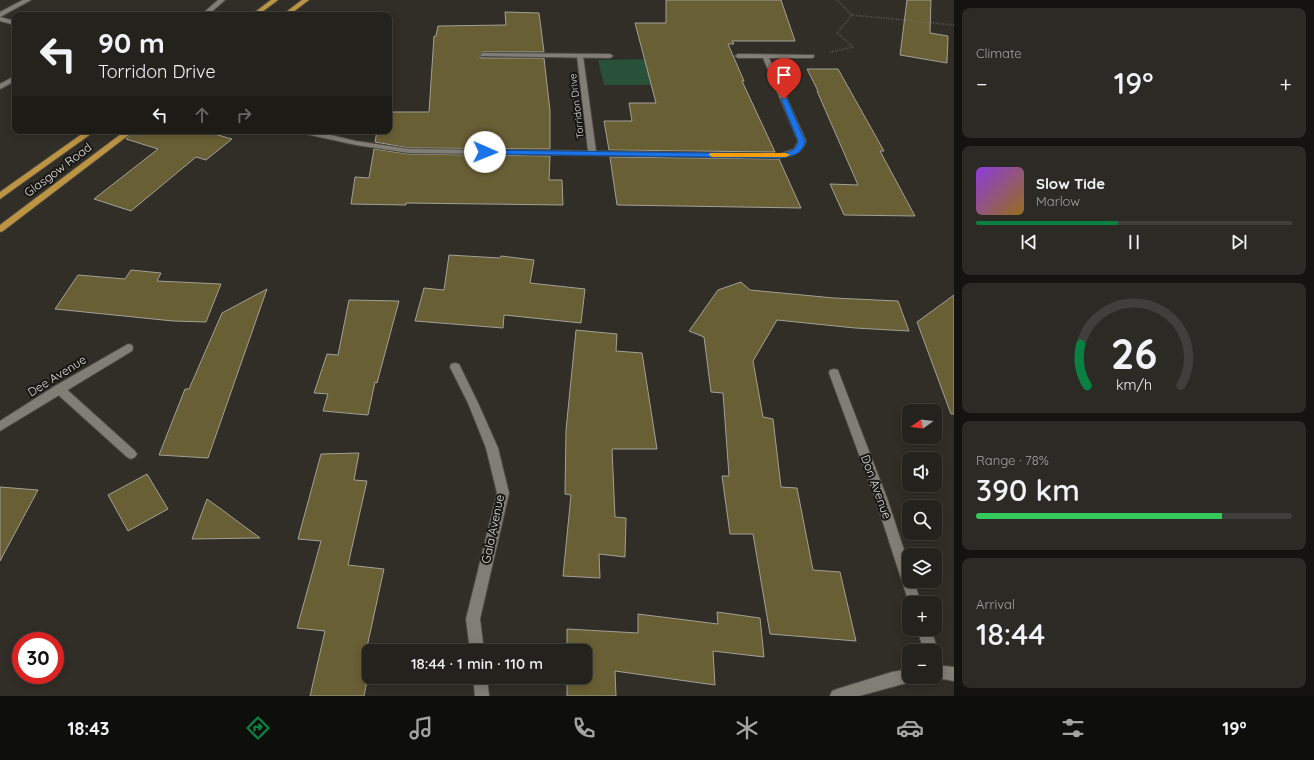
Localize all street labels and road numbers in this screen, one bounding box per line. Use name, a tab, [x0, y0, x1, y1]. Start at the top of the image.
street label: Torridon Drive	[566, 72, 587, 139]
street label: Glasgow Road	[21, 139, 94, 200]
street label: Dee Avenue	[25, 351, 89, 400]
street label: Don Avenue	[858, 453, 895, 521]
street label: Gala Avenue	[478, 493, 507, 565]

